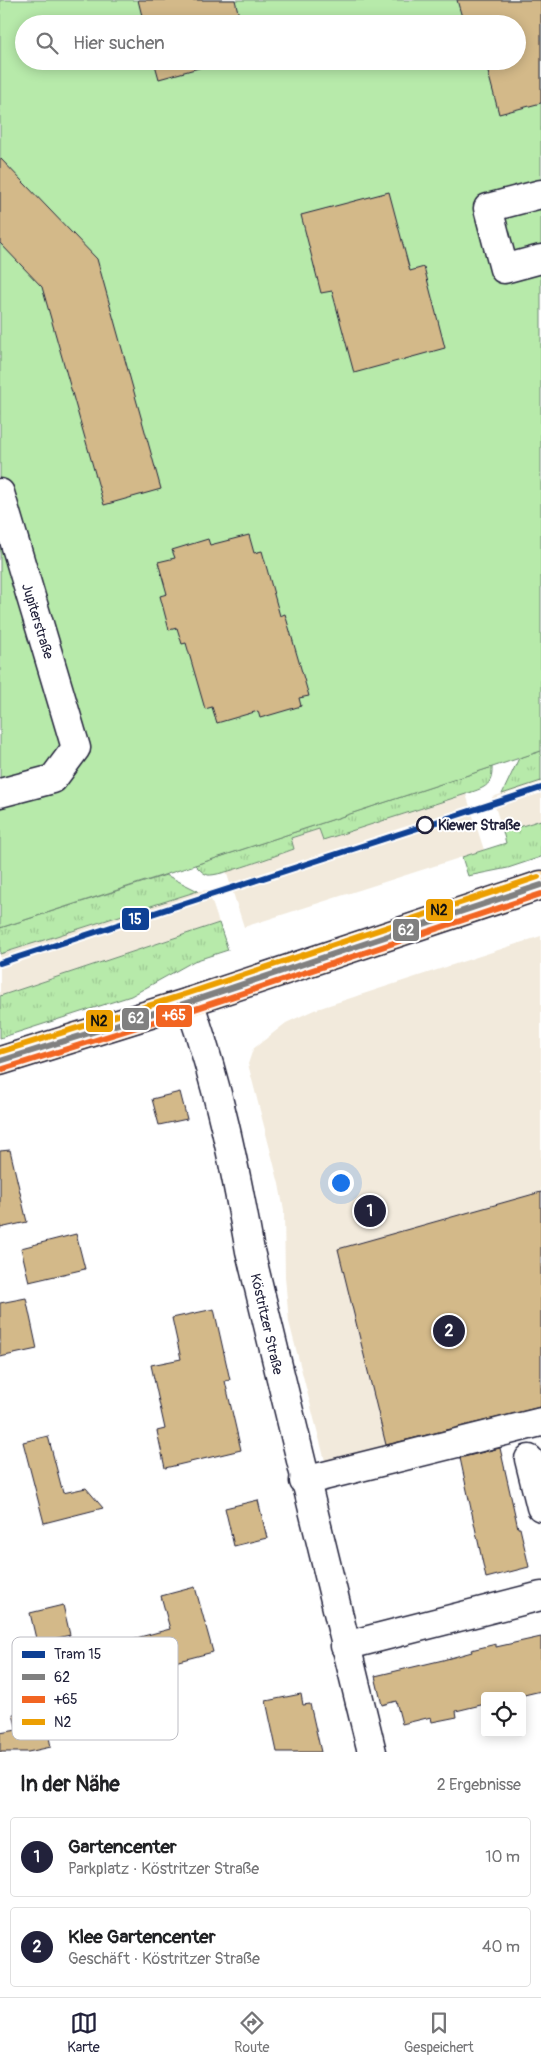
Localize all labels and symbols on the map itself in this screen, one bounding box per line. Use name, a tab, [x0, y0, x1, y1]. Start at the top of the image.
street label: Jupiterstraße	[18, 581, 57, 661]
marker: Kiewer Straße	[416, 816, 434, 834]
place label: Kiewer Straße	[438, 817, 521, 834]
line badge: N2	[425, 898, 454, 922]
text: N2	[430, 902, 448, 919]
line badge: 15	[121, 907, 150, 931]
text: 15	[128, 911, 142, 928]
line badge: 62	[392, 918, 420, 942]
text: 62	[398, 922, 414, 939]
line badge: +65	[155, 1004, 193, 1028]
line badge: 62	[121, 1007, 150, 1031]
text: +65	[161, 1007, 186, 1024]
line badge: N2	[85, 1009, 114, 1033]
text: 62	[128, 1010, 144, 1027]
text: N2	[90, 1013, 108, 1030]
your location	[328, 1170, 354, 1196]
pin: 1	[354, 1192, 386, 1230]
street label: Köstritzer Straße	[247, 1272, 286, 1376]
pin: 2	[433, 1312, 465, 1350]
legend	[12, 1637, 178, 1740]
text: Tram 15	[54, 1646, 101, 1663]
text: 62	[54, 1669, 70, 1686]
text: +65	[53, 1691, 78, 1708]
text: N2	[54, 1714, 71, 1731]

